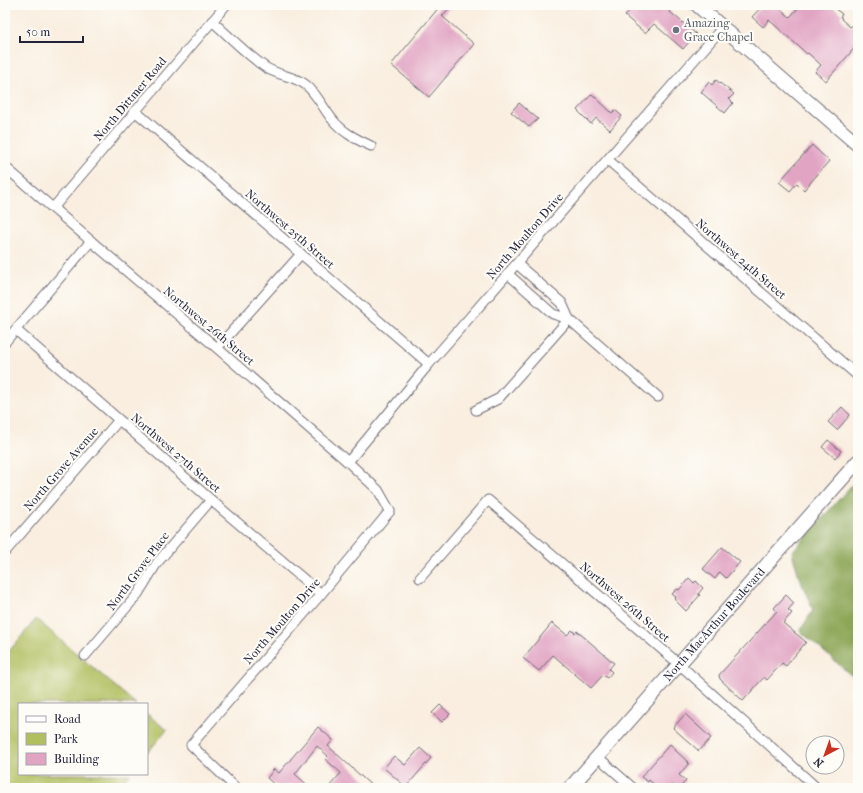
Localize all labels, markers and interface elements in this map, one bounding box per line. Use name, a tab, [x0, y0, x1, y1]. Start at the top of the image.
place label: Amazing Grace Chapel	[683, 16, 754, 44]
scale bar	[20, 18, 83, 44]
text: 50 m	[26, 25, 50, 39]
marker: Amazing Grace Chapel	[671, 25, 681, 35]
street label: North Dittmer Road	[91, 54, 169, 144]
street label: Northwest 25th Street	[243, 187, 338, 272]
street label: North Moulton Drive	[484, 190, 566, 282]
street label: Northwest 24th Street	[693, 216, 790, 303]
street label: Northwest 26th Street	[161, 284, 258, 369]
street label: Northwest 27th Street	[128, 410, 224, 496]
street label: North Grove Avenue	[21, 424, 101, 514]
street label: North Grove Place	[104, 529, 172, 613]
street label: Northwest 26th Street	[577, 559, 673, 645]
street label: North MacArthur Boulevard	[660, 564, 768, 684]
street label: North Moulton Drive	[241, 575, 323, 667]
legend	[18, 703, 148, 775]
text: Road	[54, 712, 81, 726]
text: Park	[54, 732, 79, 746]
north arrow	[805, 735, 845, 775]
text: Building	[54, 752, 99, 766]
text: N	[811, 754, 826, 770]

